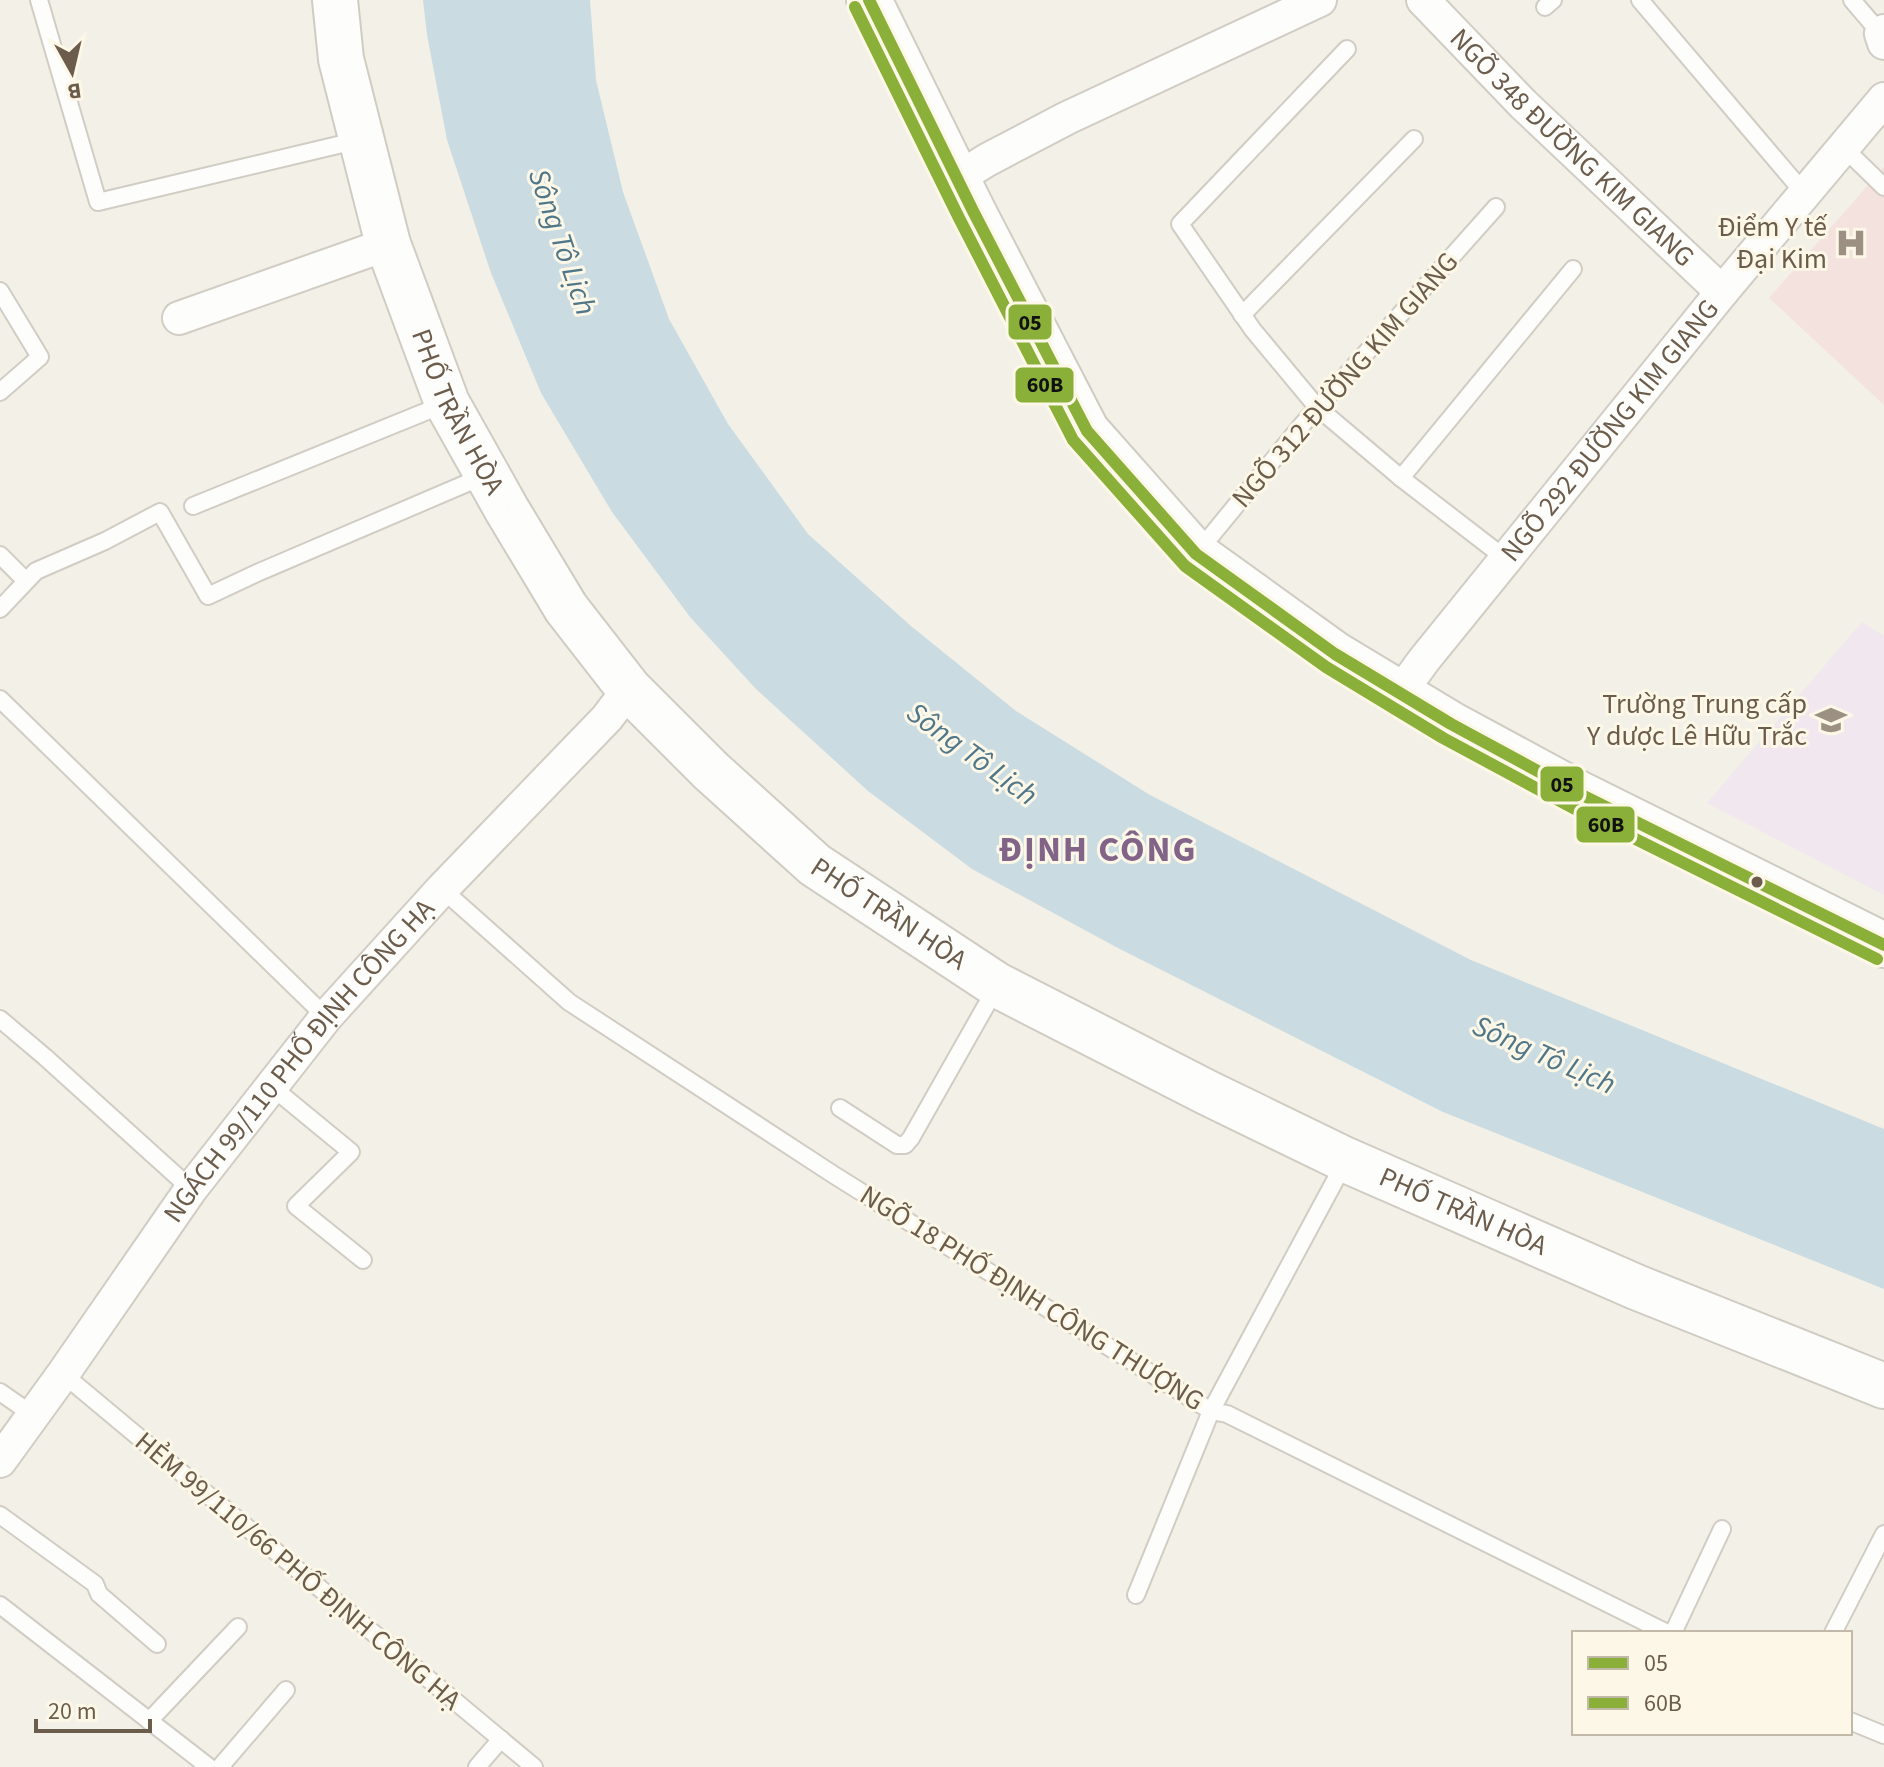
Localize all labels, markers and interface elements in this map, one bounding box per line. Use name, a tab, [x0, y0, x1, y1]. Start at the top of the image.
street label: NGÕ 348 ĐƯỜNG KIM GIANG	[1441, 19, 1704, 276]
north arrow	[32, 32, 112, 112]
text: B	[66, 74, 83, 108]
water label: Sông Tô Lịch	[517, 163, 607, 321]
place label: Điểm Y tế Đại Kim	[1718, 207, 1828, 279]
hospital icon: Điểm Y tế Đại Kim	[1834, 226, 1868, 260]
street label: NGÕ 312 ĐƯỜNG KIM GIANG	[1222, 243, 1468, 517]
street label: NGÕ 292 ĐƯỜNG KIM GIANG	[1491, 291, 1728, 571]
line badge: 05	[1007, 303, 1053, 341]
text: 05	[1018, 307, 1042, 339]
street label: PHỐ TRẦN HÒA	[401, 323, 515, 503]
line badge: 60B	[1014, 366, 1075, 404]
text: 60B	[1027, 369, 1063, 401]
place label: Trường Trung cấp Y dược Lê Hữu Trắc	[1586, 684, 1807, 756]
water label: Sông Tô Lịch	[898, 692, 1046, 816]
school or university icon: Trường Trung cấp Y dược Lê Hữu Trắc	[1814, 703, 1848, 737]
line badge: 05	[1539, 765, 1585, 803]
text: 05	[1550, 769, 1574, 801]
line badge: 60B	[1575, 805, 1636, 844]
text: 60B	[1588, 809, 1624, 841]
district label: ĐỊNH CÔNG	[999, 824, 1197, 875]
street label: PHỐ TRẦN HÒA	[803, 847, 976, 980]
unlabelled marker	[1749, 874, 1765, 890]
street label: NGÁCH 99/110 PHỐ ĐỊNH CÔNG HẠ	[154, 889, 444, 1231]
water label: Sông Tô Lịch	[1466, 1004, 1622, 1106]
street label: PHỐ TRẦN HÒA	[1373, 1157, 1554, 1266]
street label: NGÕ 18 PHỐ ĐỊNH CÔNG THƯỢNG	[852, 1175, 1212, 1421]
street label: HẺM 99/110/66 PHỐ ĐỊNH CÔNG HẠ	[126, 1422, 470, 1720]
legend	[1572, 1631, 1852, 1735]
text: 05	[1644, 1646, 1668, 1681]
scale bar	[36, 1683, 150, 1733]
text: 60B	[1644, 1686, 1682, 1721]
text: 20 m	[48, 1694, 97, 1729]

